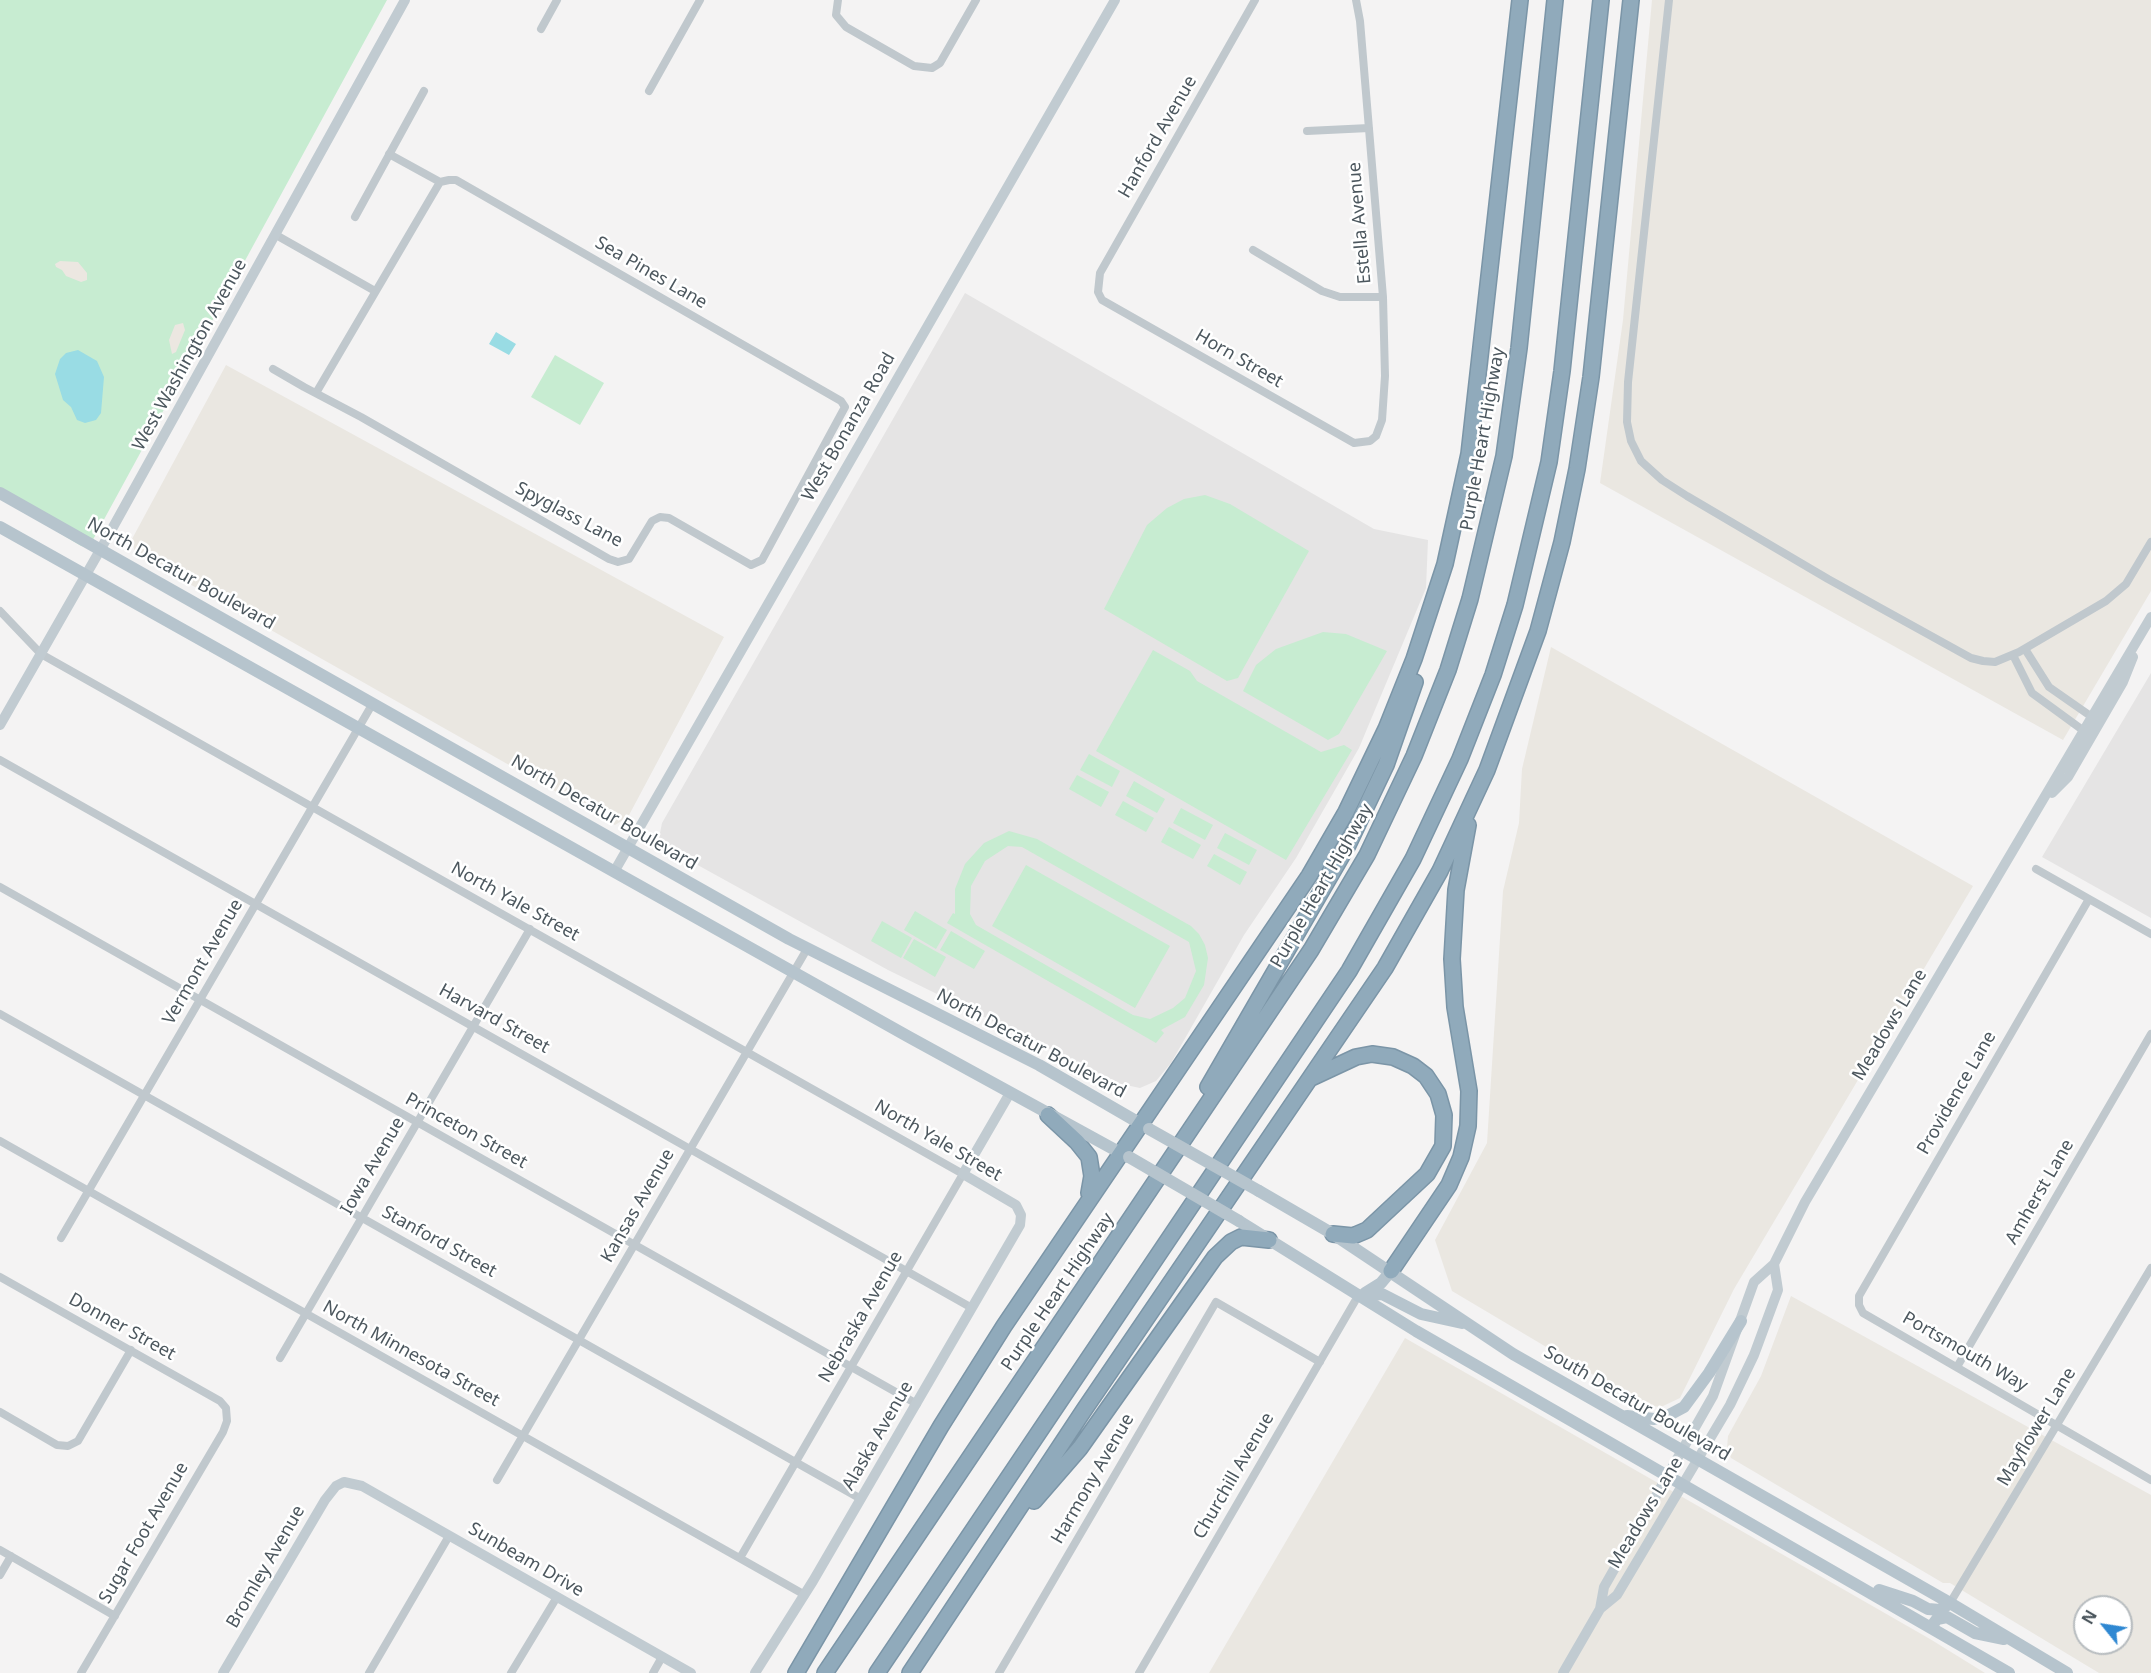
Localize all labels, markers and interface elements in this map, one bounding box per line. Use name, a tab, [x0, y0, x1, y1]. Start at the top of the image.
street label: Hanford Avenue	[1114, 72, 1202, 202]
street label: Estella Avenue	[1344, 161, 1376, 285]
street label: Sea Pines Lane	[591, 232, 711, 314]
street label: West Washington Avenue	[128, 255, 252, 455]
street label: Horn Street	[1191, 325, 1287, 393]
street label: Purple Heart Highway	[1456, 346, 1510, 532]
street label: West Bonanza Road	[798, 349, 900, 505]
street label: Spyglass Lane	[512, 478, 626, 552]
street label: North Decatur Boulevard	[83, 513, 279, 635]
street label: North Decatur Boulevard	[507, 751, 701, 875]
street label: Purple Heart Highway	[1266, 800, 1378, 972]
street label: North Yale Street	[447, 858, 583, 946]
street label: Vermont Avenue	[158, 895, 248, 1029]
street label: Meadows Lane	[1848, 965, 1932, 1085]
street label: Harvard Street	[435, 980, 553, 1058]
street label: North Decatur Boulevard	[933, 985, 1129, 1103]
street label: Providence Lane	[1913, 1027, 2001, 1159]
street label: Princeton Street	[401, 1089, 531, 1173]
street label: North Yale Street	[870, 1096, 1006, 1186]
street label: Iowa Avenue	[336, 1114, 410, 1218]
street label: Amherst Lane	[2001, 1136, 2079, 1248]
street label: Kansas Avenue	[597, 1145, 679, 1267]
street label: Stanford Street	[378, 1202, 500, 1282]
street label: Purple Heart Highway	[997, 1209, 1119, 1375]
street label: Nebraska Avenue	[815, 1247, 907, 1387]
street label: Donner Street	[65, 1289, 179, 1365]
street label: North Minnesota Street	[319, 1296, 503, 1412]
street label: Portsmouth Way	[1898, 1307, 2032, 1397]
street label: South Decatur Boulevard	[1540, 1342, 1734, 1466]
street label: Mayflower Lane	[1993, 1364, 2081, 1490]
street label: Alaska Avenue	[838, 1378, 918, 1494]
street label: Churchill Avenue	[1189, 1409, 1279, 1543]
street label: Harmony Avenue	[1047, 1410, 1139, 1548]
street label: Meadows Lane	[1604, 1453, 1688, 1573]
street label: Sugar Foot Avenue	[95, 1458, 193, 1608]
street label: Bromley Avenue	[222, 1502, 310, 1632]
street label: Sunbeam Drive	[465, 1518, 587, 1602]
north arrow	[2073, 1595, 2133, 1655]
text: N	[2076, 1606, 2102, 1628]

